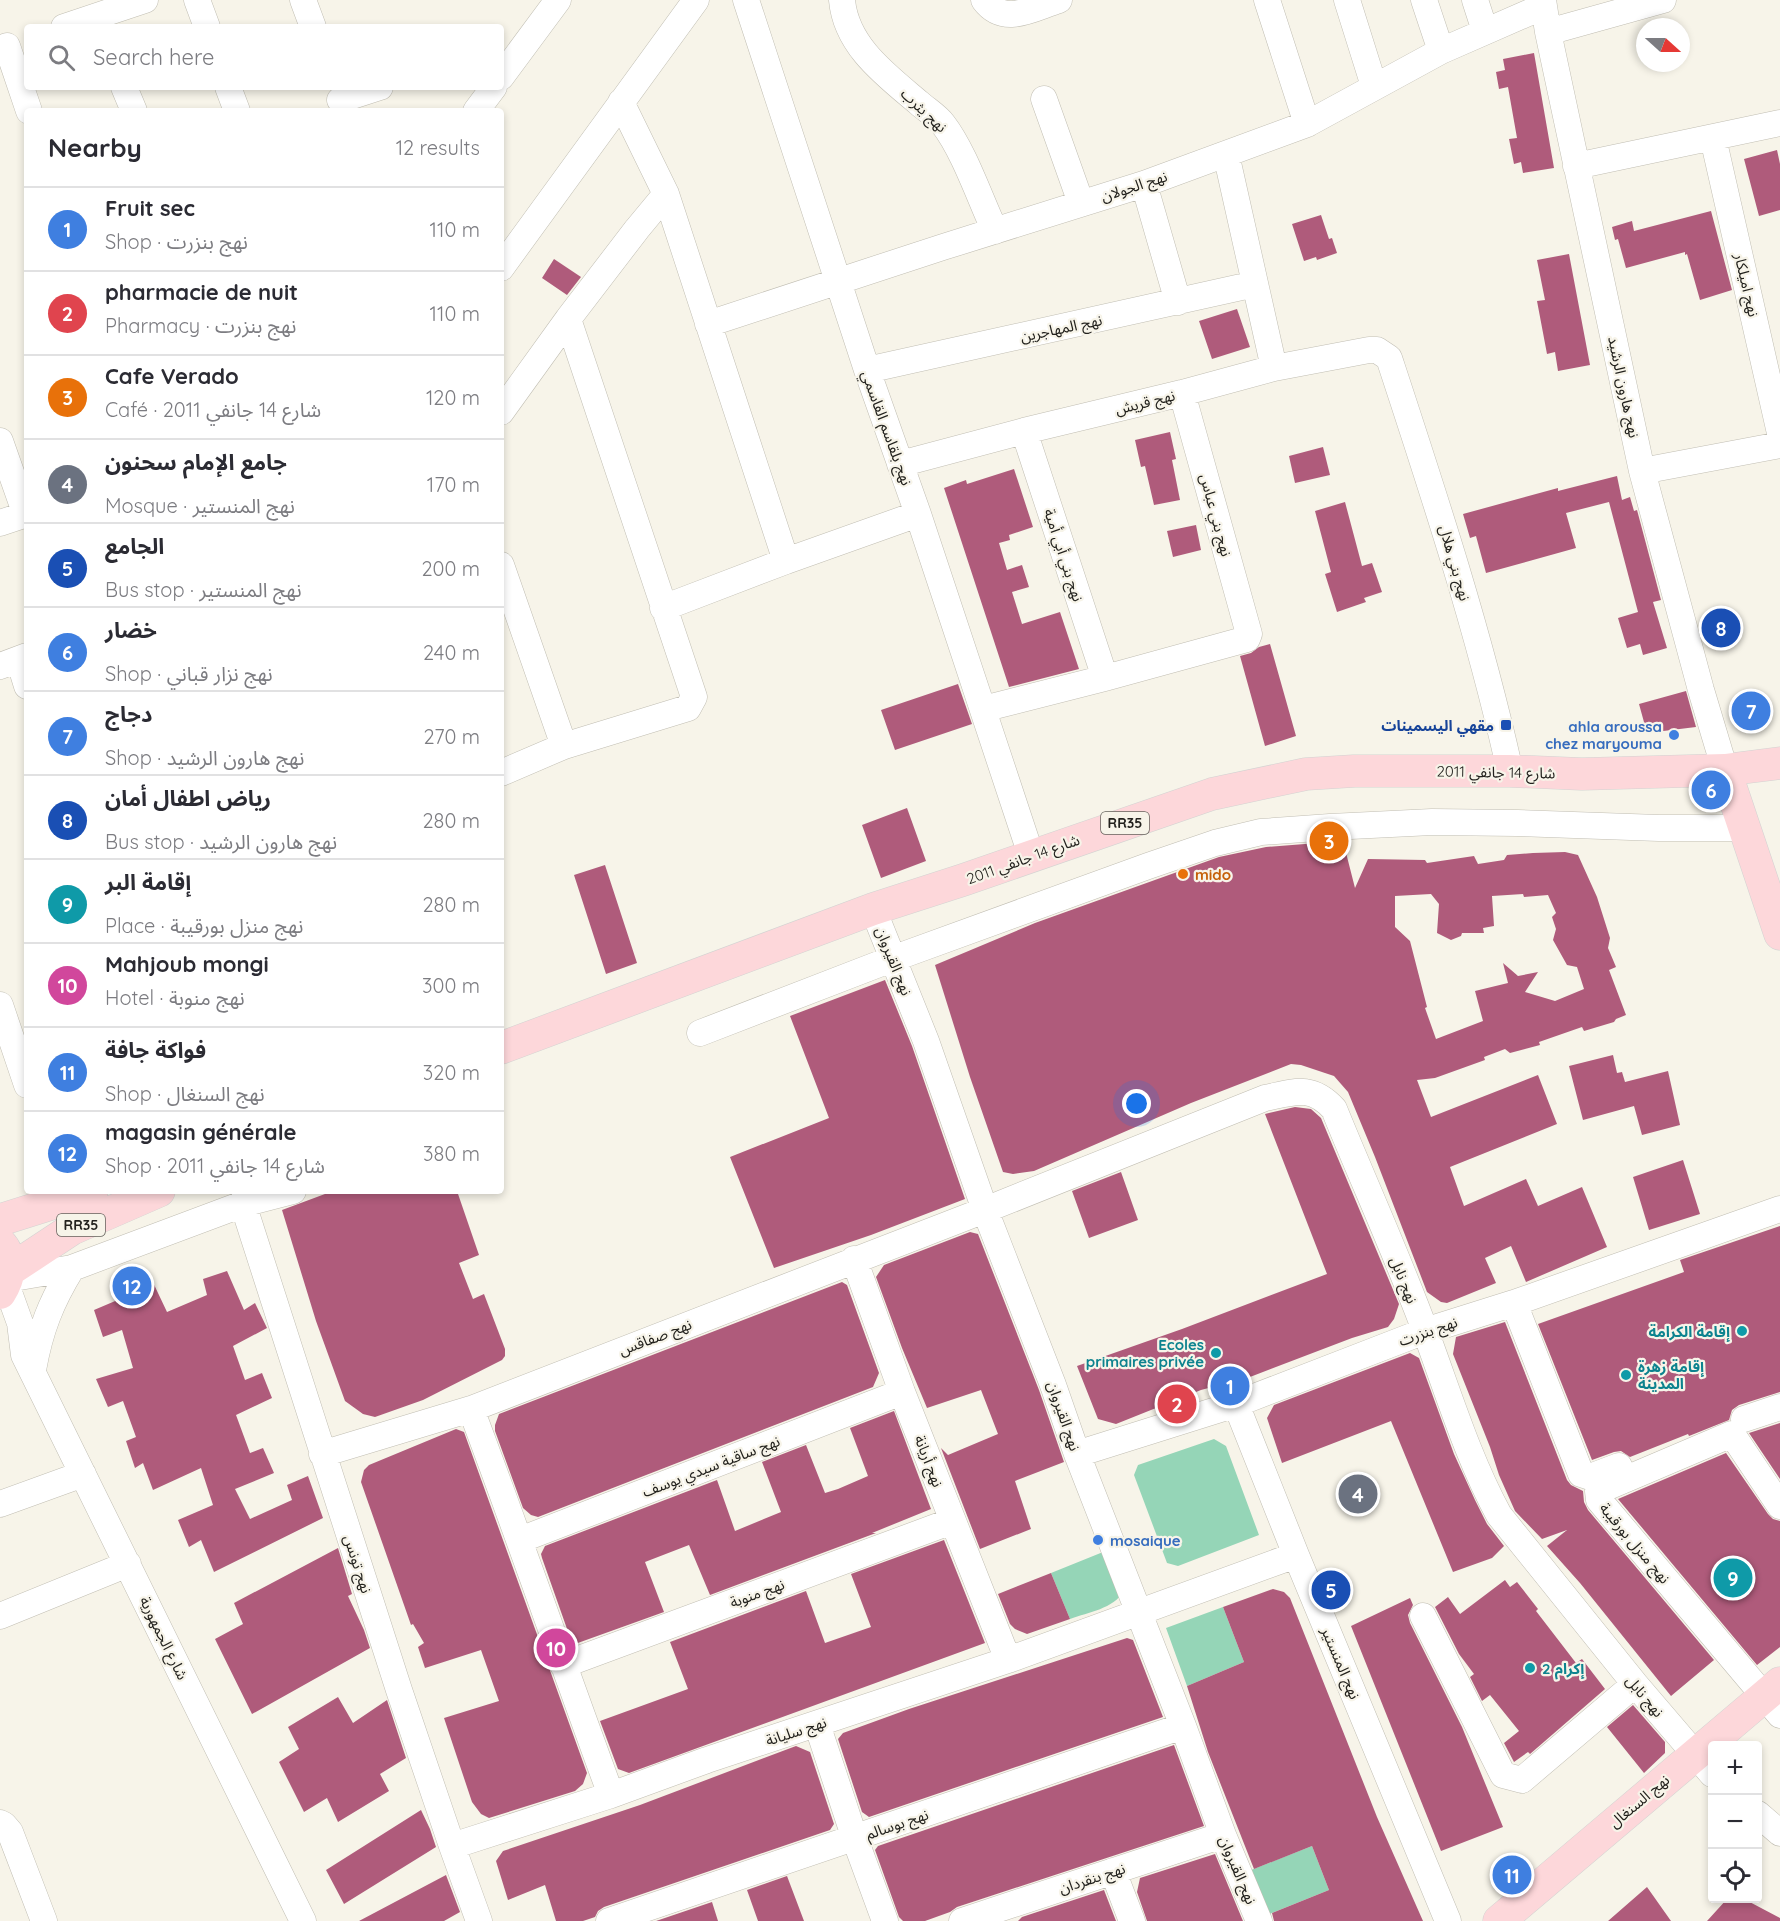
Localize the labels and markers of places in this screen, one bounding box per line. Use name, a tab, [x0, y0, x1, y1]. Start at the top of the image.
pin: 8	[1702, 606, 1740, 650]
pin: 7	[1732, 688, 1770, 734]
place label: مقهي اليسمينات	[1381, 716, 1494, 737]
place label: ahla aroussa chez maryouma	[1545, 717, 1662, 753]
marker: مقهي اليسمينات	[1499, 718, 1513, 732]
marker: ahla aroussa chez maryouma	[1667, 728, 1681, 742]
pin: 6	[1692, 768, 1730, 812]
pin: 3	[1310, 818, 1348, 864]
place label: mido	[1195, 865, 1231, 884]
marker: mido	[1176, 867, 1190, 881]
pin: 12	[112, 1264, 152, 1308]
place label: إقامة الكرامة	[1649, 1322, 1730, 1342]
marker: إقامة الكرامة	[1735, 1324, 1749, 1338]
place label: Ecoles primaires privée	[1086, 1335, 1204, 1371]
marker: Ecoles primaires privée	[1209, 1346, 1223, 1360]
place label: إقامة زهرة المدينة	[1638, 1357, 1704, 1393]
pin: 1	[1210, 1364, 1250, 1408]
marker: إقامة زهرة المدينة	[1619, 1368, 1633, 1382]
pin: 2	[1158, 1382, 1196, 1426]
pin: 4	[1338, 1472, 1378, 1516]
place label: mosaique	[1110, 1531, 1181, 1550]
marker: mosaique	[1091, 1533, 1105, 1547]
pin: 9	[1714, 1556, 1752, 1600]
pin: 5	[1312, 1568, 1350, 1612]
pin: 10	[536, 1626, 576, 1670]
place label: إكرام 2	[1542, 1659, 1585, 1680]
marker: إكرام 2	[1523, 1661, 1537, 1675]
pin: 11	[1492, 1852, 1532, 1898]

